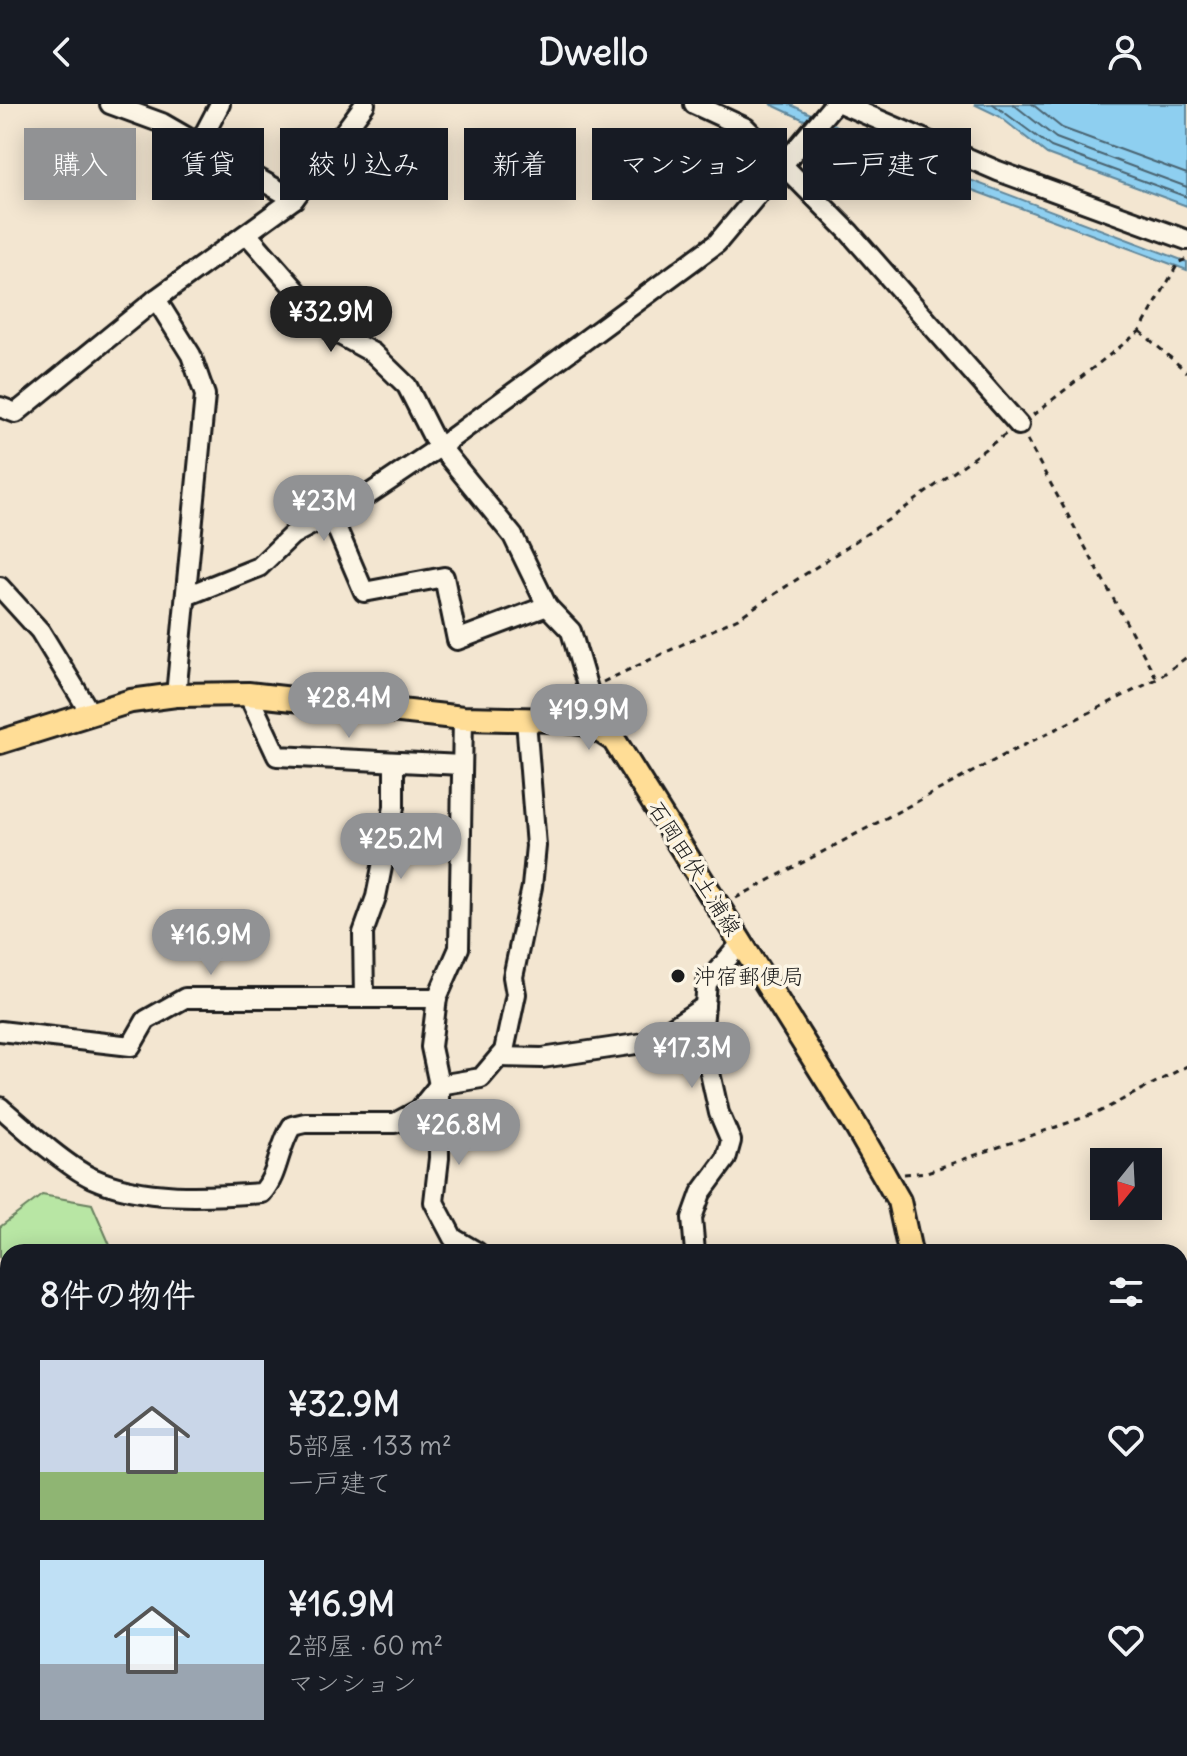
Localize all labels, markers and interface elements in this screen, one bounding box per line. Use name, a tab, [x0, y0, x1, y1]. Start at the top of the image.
icon: back	[40, 30, 84, 74]
text: Dwello	[539, 30, 648, 75]
icon: person	[1103, 30, 1147, 74]
chip: 購入	[24, 128, 136, 200]
chip: 賃貸	[152, 128, 264, 200]
chip: 絞り込み	[280, 128, 448, 200]
chip: 新着	[464, 128, 576, 200]
chip: マンション	[592, 128, 787, 200]
chip: 一戸建て	[803, 128, 971, 200]
pin: ¥32.9M	[266, 286, 396, 354]
text: ¥32.9M	[288, 295, 374, 328]
pin: ¥23M	[277, 475, 371, 543]
text: ¥23M	[291, 484, 357, 517]
pin: ¥28.4M	[284, 672, 414, 740]
text: ¥28.4M	[306, 681, 392, 714]
pin: ¥19.9M	[524, 684, 654, 752]
text: ¥19.9M	[548, 693, 630, 726]
street label: 石岡田伏土浦線	[642, 795, 748, 941]
pin: ¥25.2M	[336, 813, 466, 881]
text: ¥25.2M	[358, 822, 444, 855]
pin: ¥16.9M	[146, 909, 276, 977]
text: ¥16.9M	[170, 918, 252, 951]
place label: 沖宿郵便局	[694, 962, 804, 990]
marker: 沖宿郵便局	[669, 967, 687, 985]
pin: ¥17.3M	[627, 1022, 757, 1090]
text: ¥17.3M	[652, 1031, 732, 1064]
pin: ¥26.8M	[394, 1099, 524, 1167]
text: ¥26.8M	[416, 1108, 502, 1141]
north arrow	[1090, 1148, 1162, 1220]
map controls	[1090, 1148, 1162, 1220]
icon: filters	[1104, 1270, 1148, 1314]
text: 8件の物件	[40, 1273, 196, 1316]
text: ¥32.9M	[288, 1382, 400, 1425]
icon: home	[104, 1392, 200, 1488]
icon: heart	[1104, 1418, 1148, 1462]
text: 5部屋 · 133 m²	[288, 1429, 452, 1462]
text: 一戸建て	[288, 1466, 392, 1499]
text: ¥16.9M	[288, 1582, 395, 1625]
icon: home	[104, 1592, 200, 1688]
icon: heart	[1104, 1618, 1148, 1662]
text: 2部屋 · 60 m²	[288, 1629, 443, 1662]
text: マンション	[288, 1666, 417, 1699]

